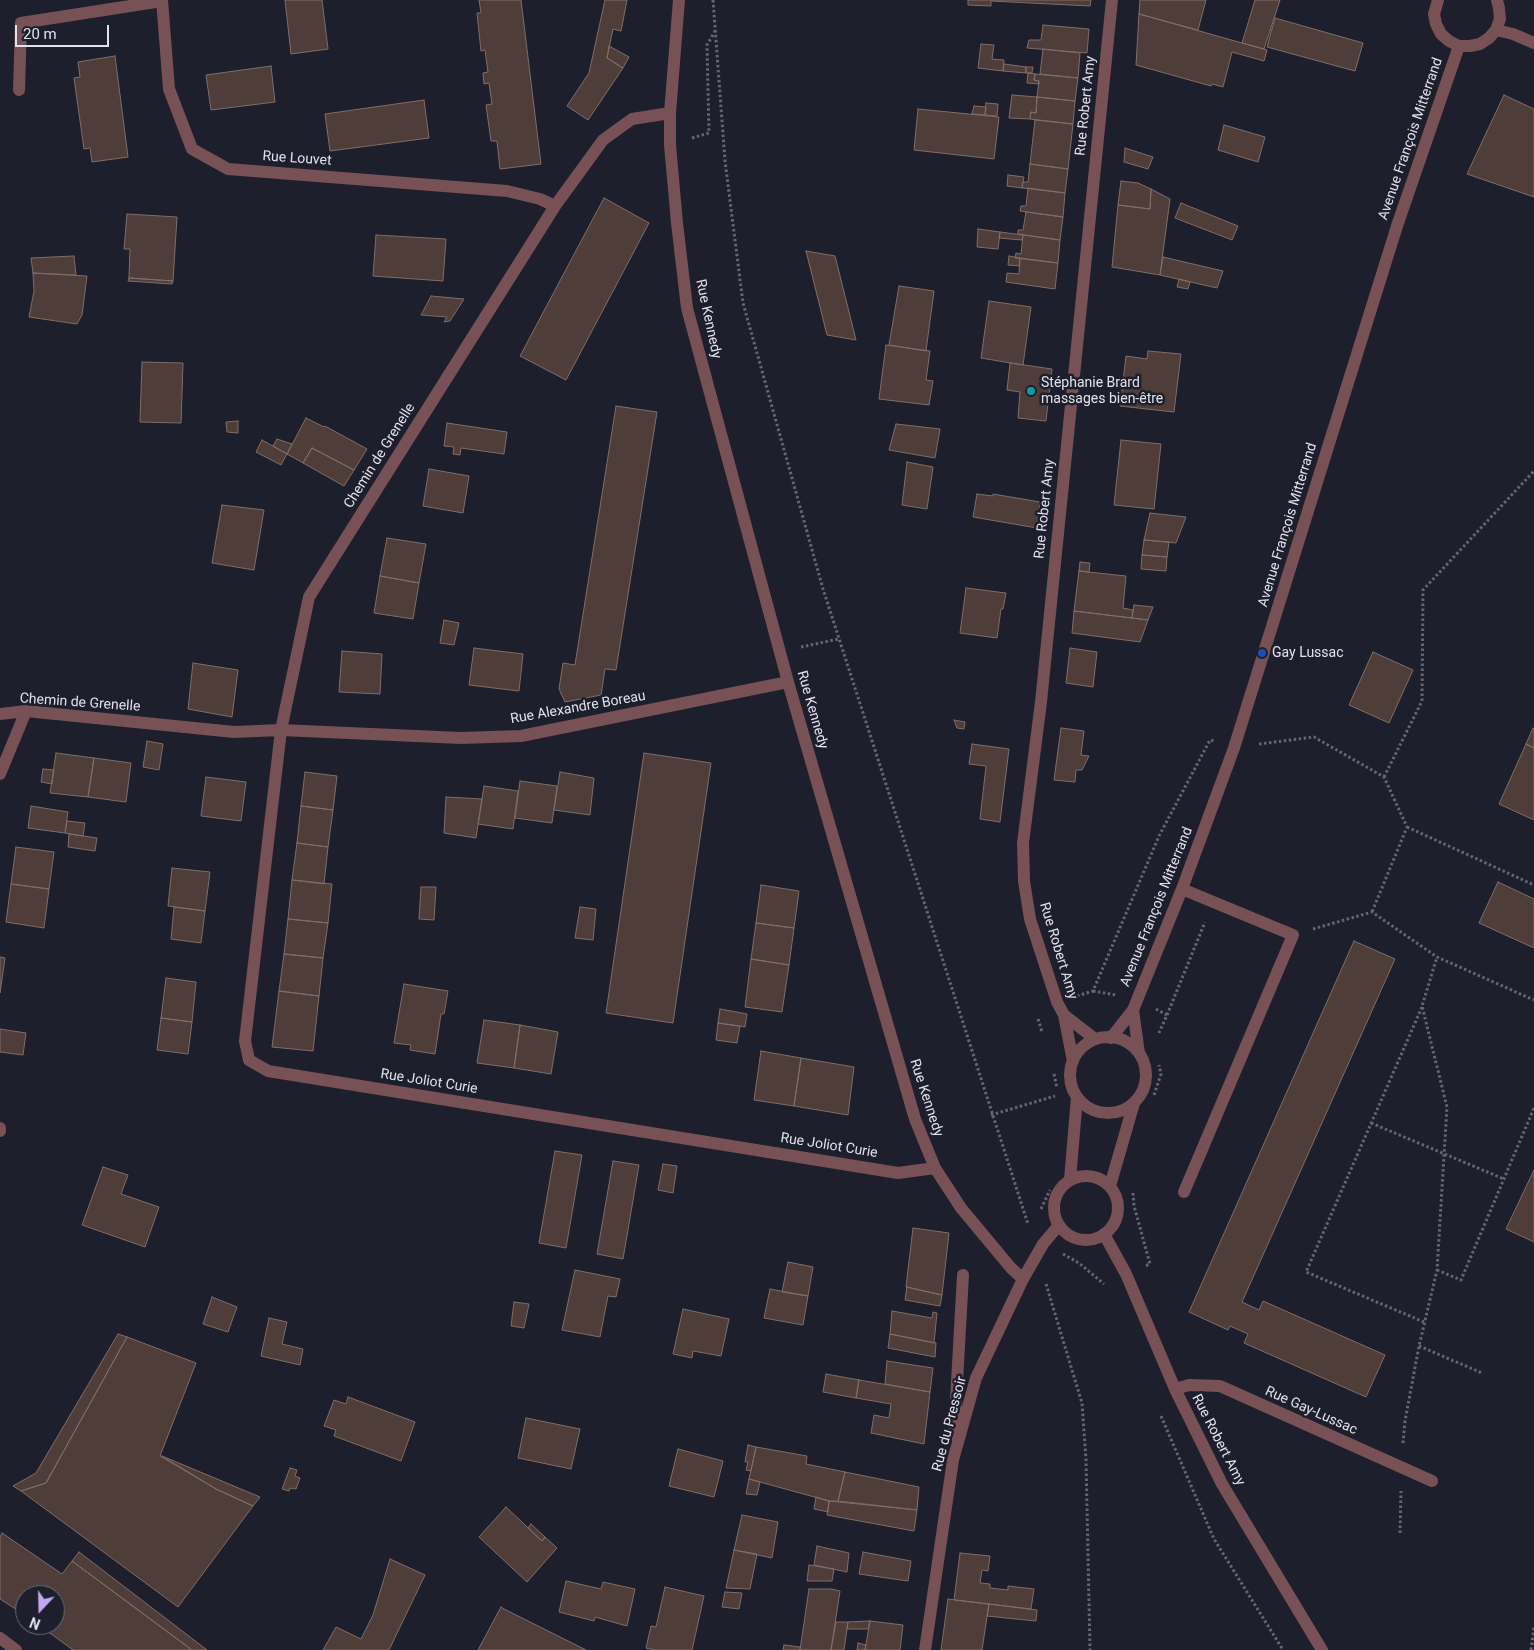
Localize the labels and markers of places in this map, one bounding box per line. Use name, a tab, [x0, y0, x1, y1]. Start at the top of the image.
place label: Stéphanie Brard massages bien-être	[1041, 375, 1163, 408]
marker: Stéphanie Brard massages bien-être	[1025, 385, 1037, 397]
place label: Gay Lussac	[1272, 645, 1343, 661]
marker: Gay Lussac	[1256, 647, 1268, 659]

